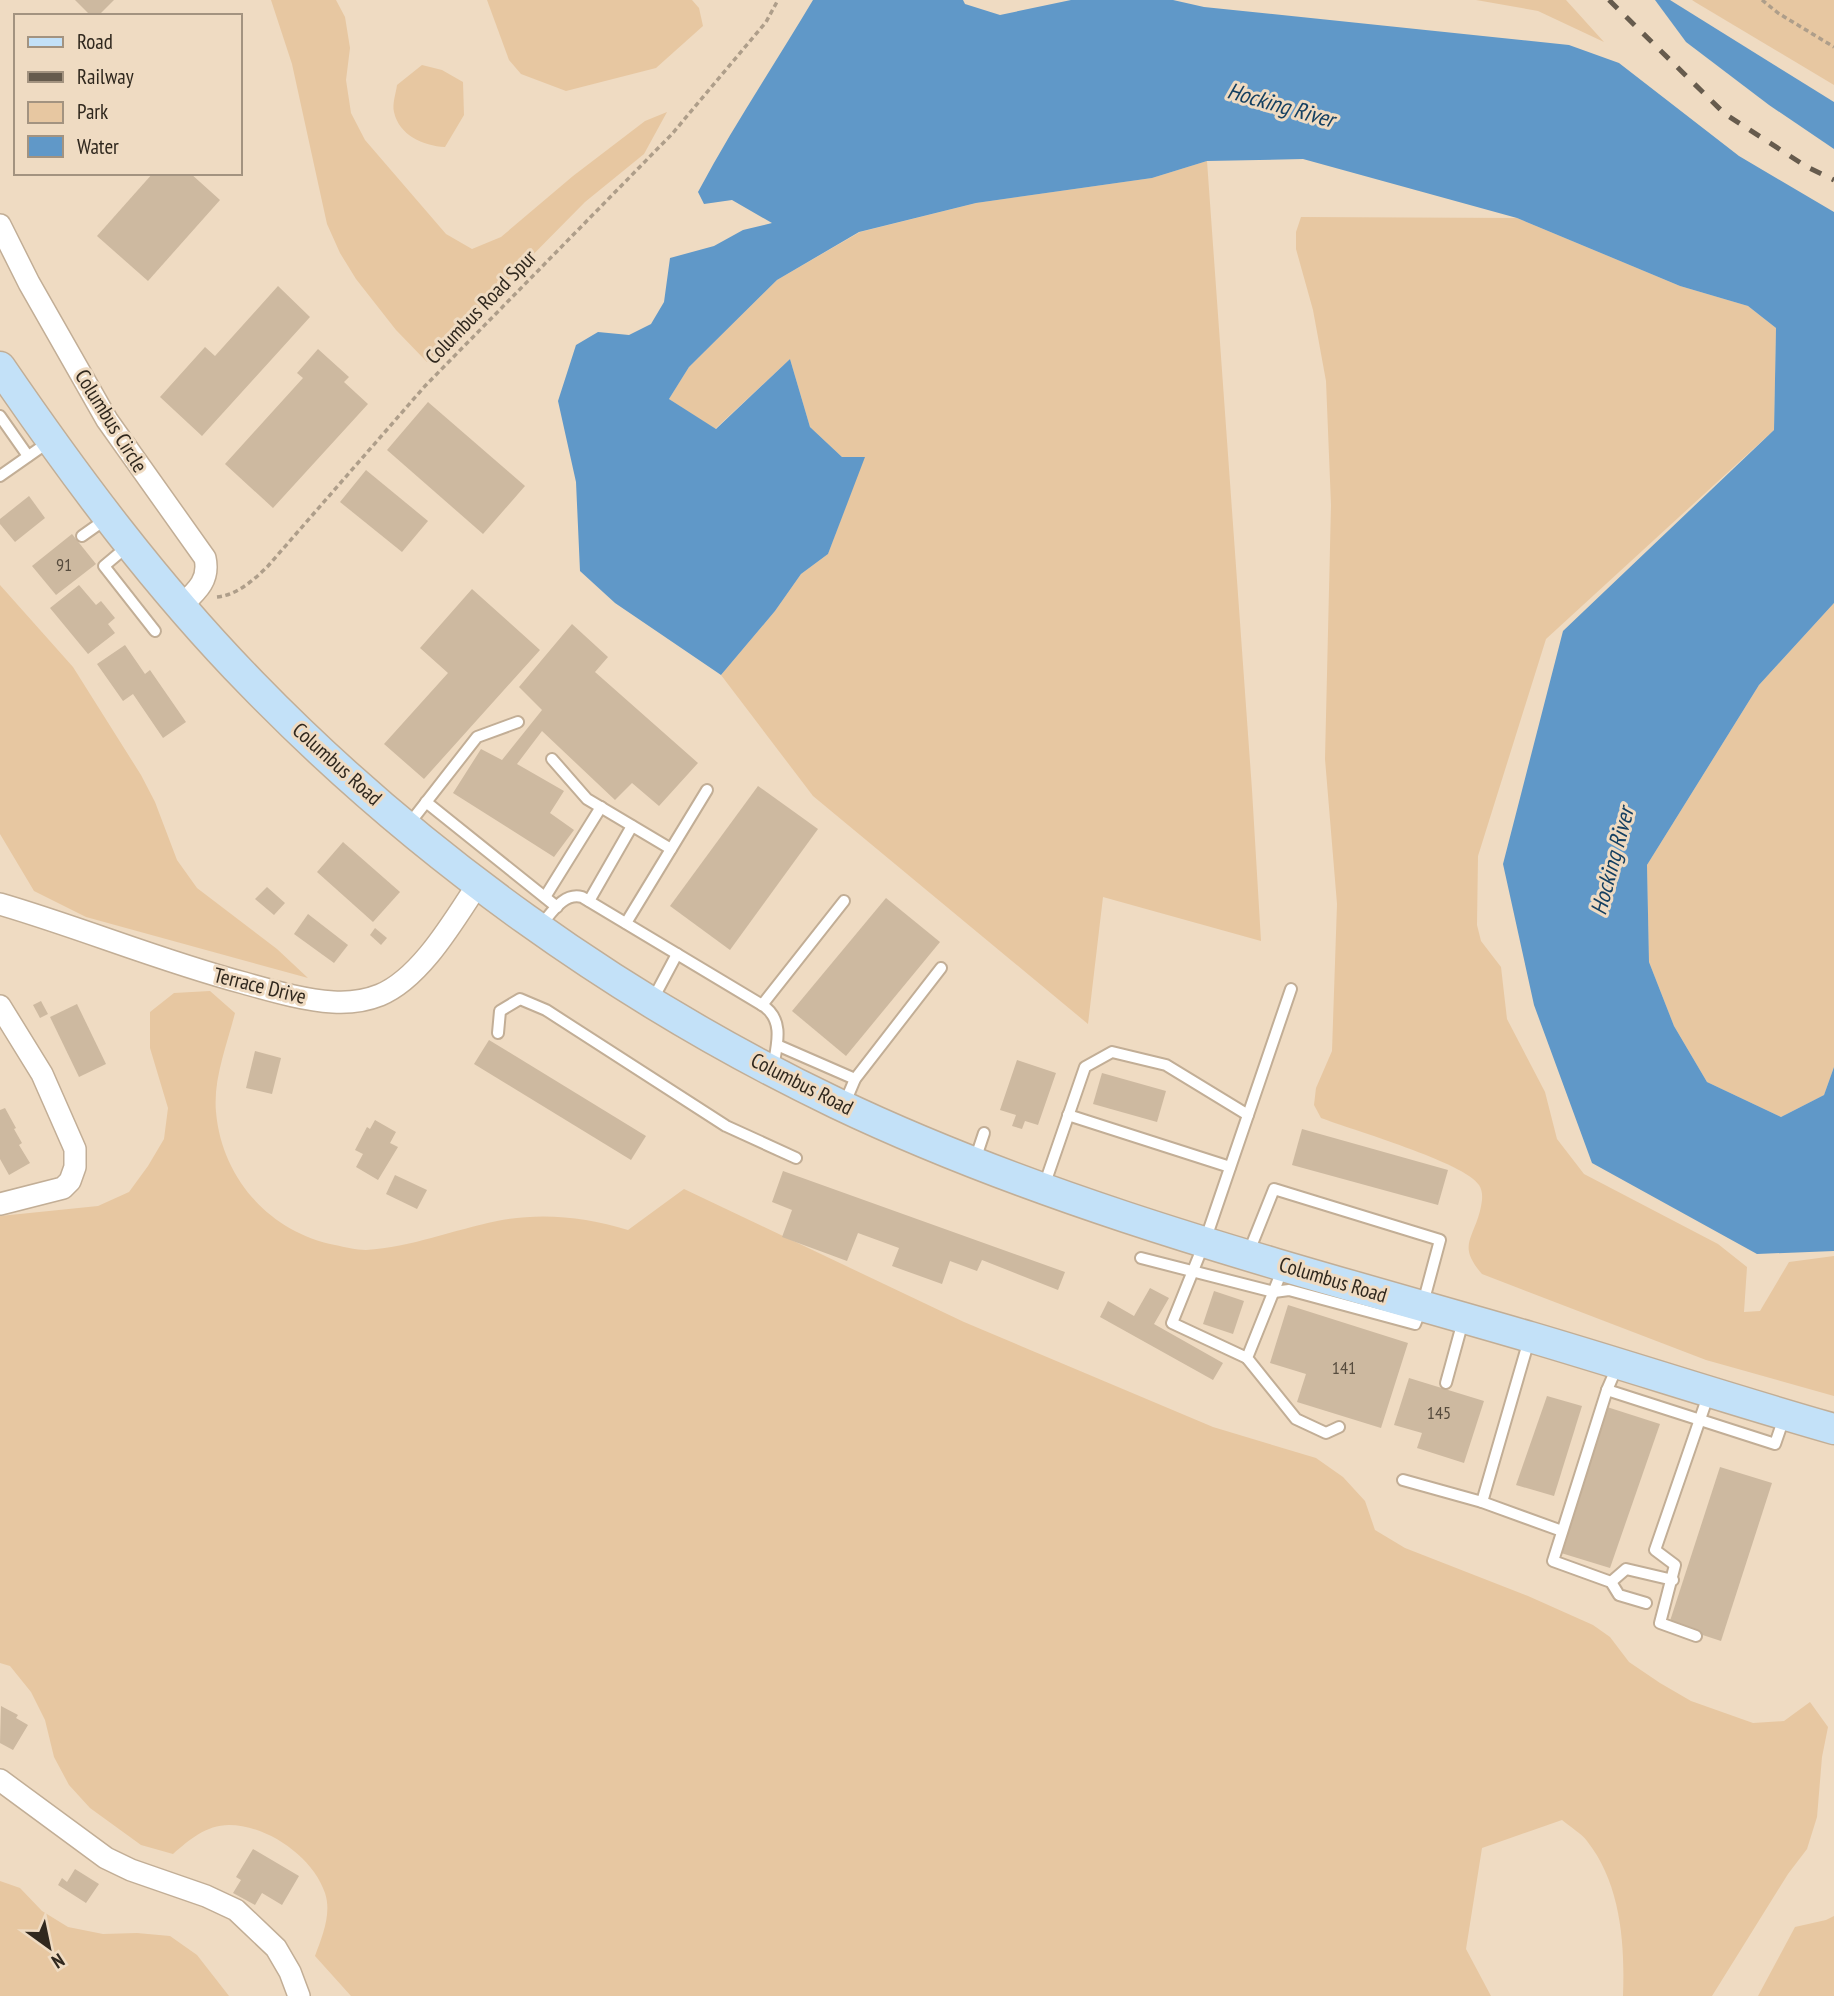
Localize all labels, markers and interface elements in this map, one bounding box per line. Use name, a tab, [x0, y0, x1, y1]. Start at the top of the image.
legend	[14, 14, 242, 175]
text: Road	[77, 28, 113, 55]
text: Railway	[77, 63, 134, 90]
water label: Hocking River	[1224, 75, 1342, 135]
text: Park	[77, 98, 108, 125]
text: Water	[77, 133, 119, 160]
street label: Columbus Road Spur	[419, 244, 542, 370]
street label: Columbus Circle	[69, 364, 154, 477]
house number: 91	[56, 553, 72, 576]
street label: Columbus Road	[287, 716, 388, 811]
water label: Hocking River	[1583, 800, 1641, 918]
street label: Terrace Drive	[211, 961, 309, 1010]
street label: Columbus Road	[746, 1046, 858, 1121]
street label: Columbus Road	[1276, 1250, 1390, 1309]
house number: 141	[1332, 1356, 1356, 1379]
house number: 145	[1427, 1401, 1451, 1424]
north arrow	[14, 1912, 84, 1982]
text: N	[47, 1948, 69, 1974]

